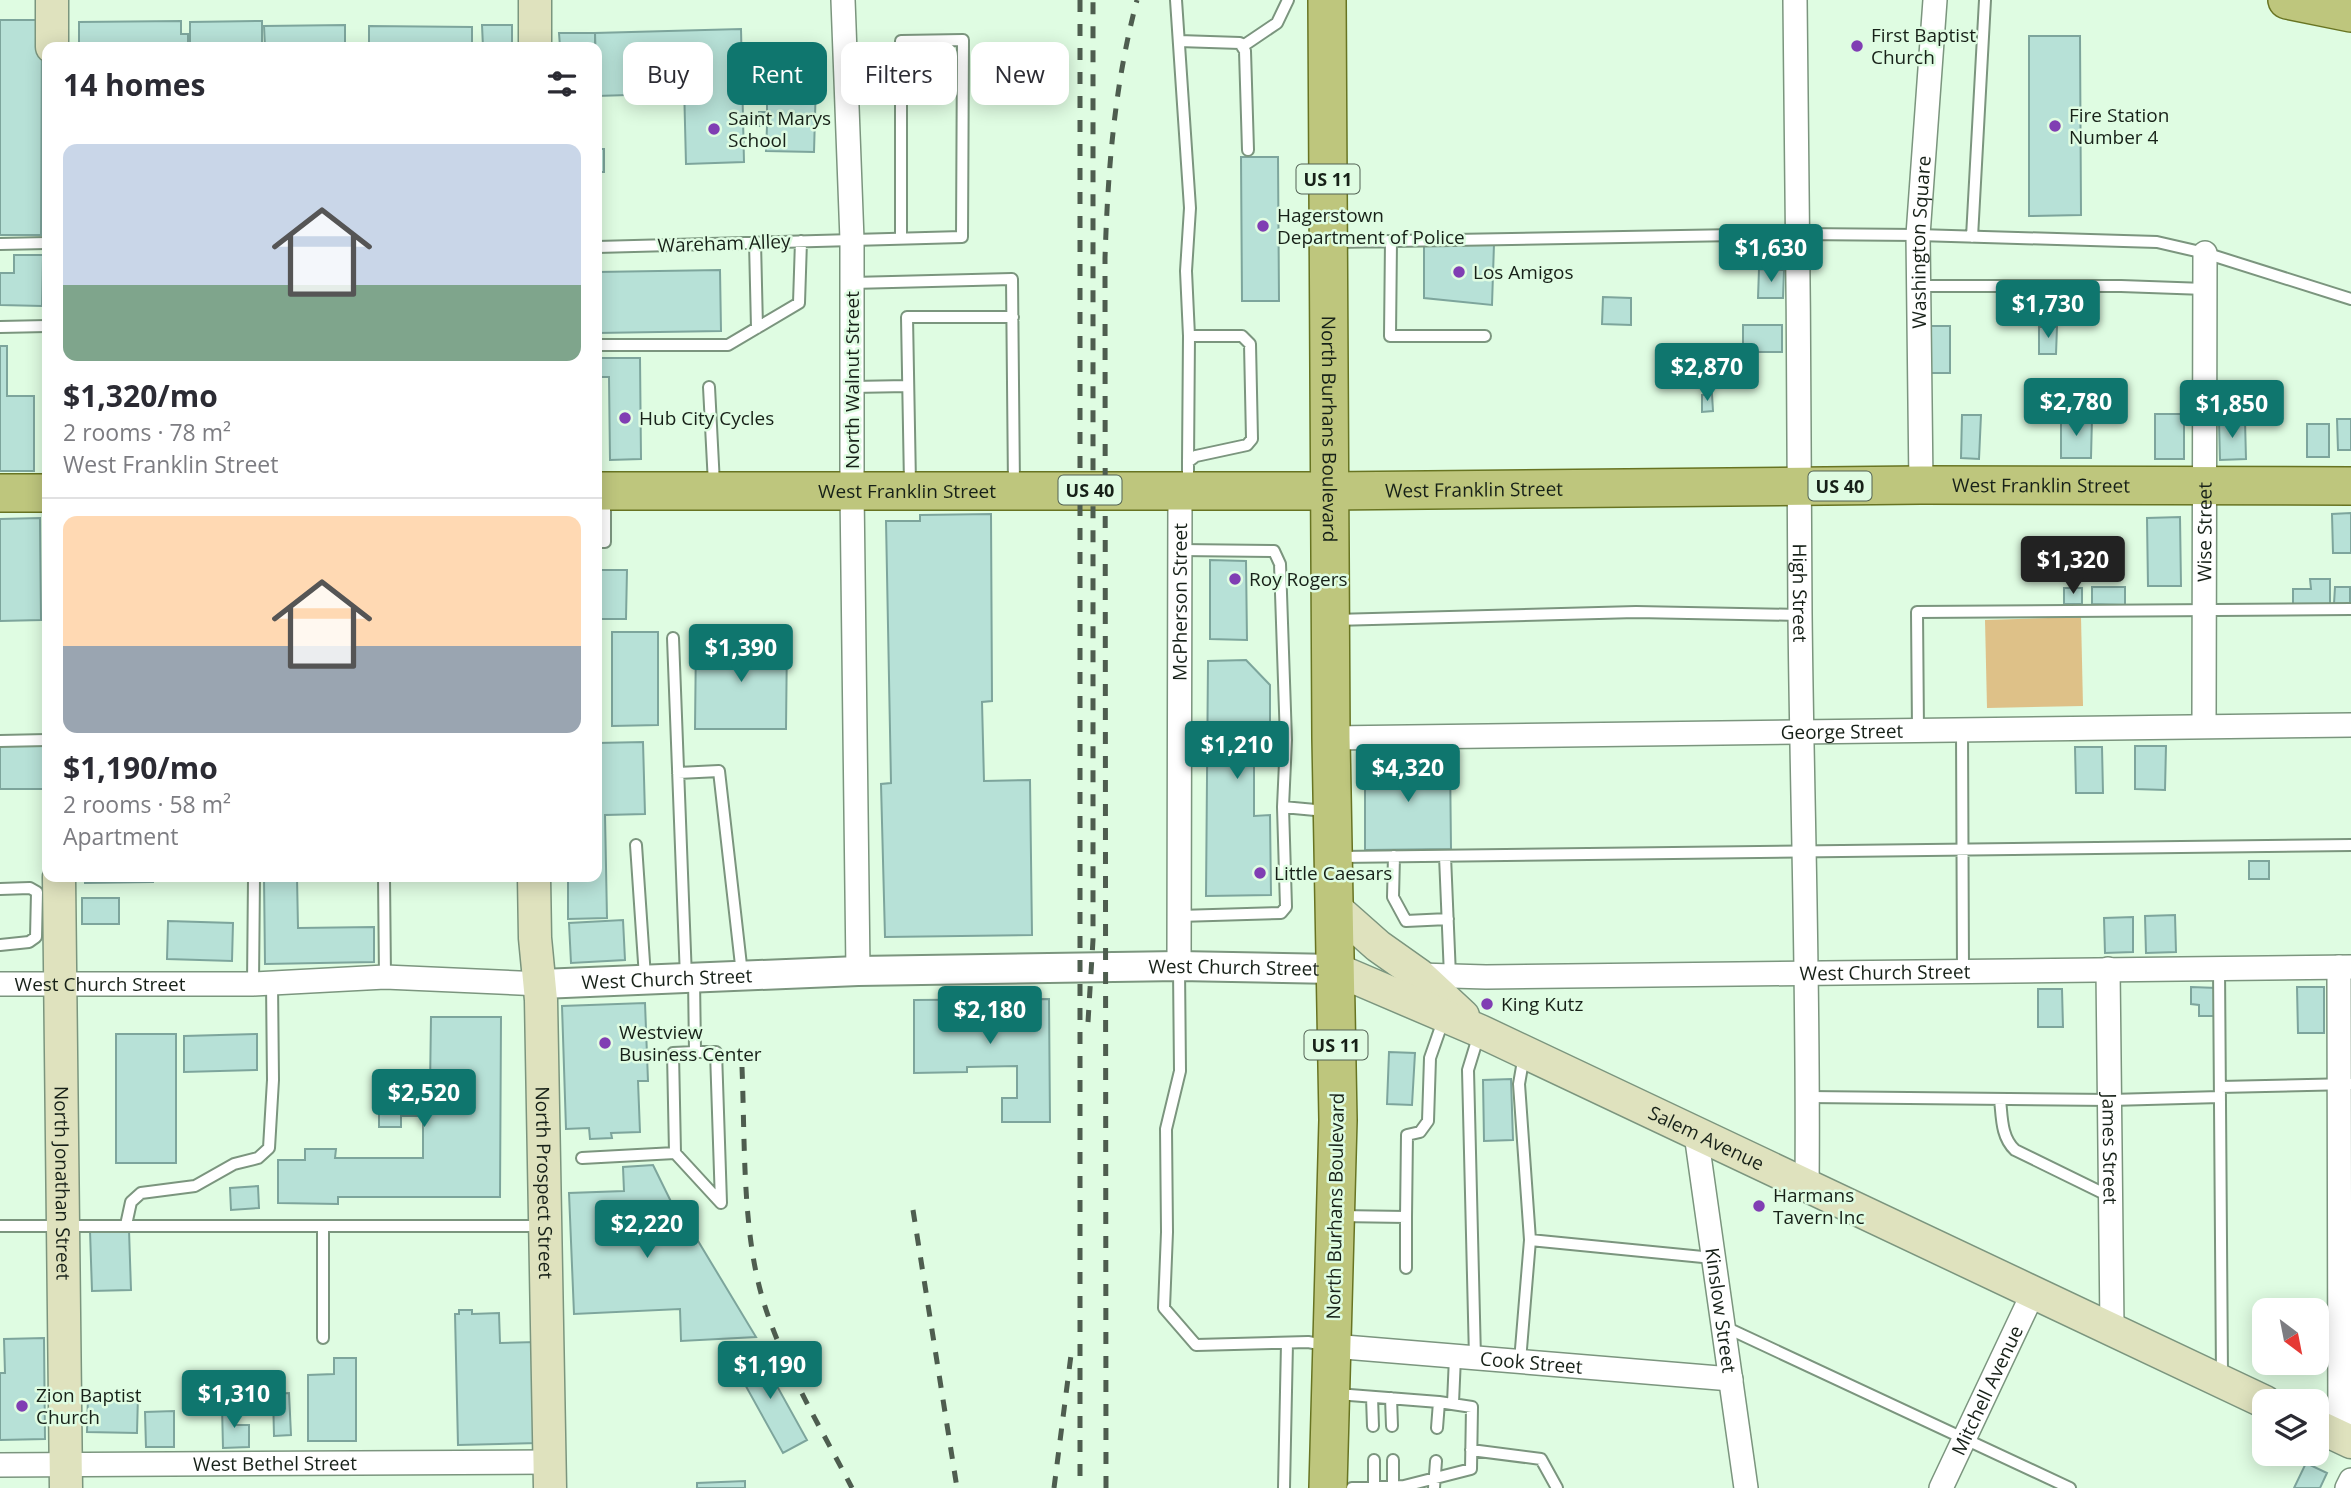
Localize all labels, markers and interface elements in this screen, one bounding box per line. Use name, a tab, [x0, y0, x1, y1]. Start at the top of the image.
place label: First Baptist Church	[1871, 22, 1976, 70]
marker: First Baptist Church	[1849, 38, 1865, 54]
chip: Buy	[623, 42, 713, 105]
chip: Rent	[727, 42, 827, 105]
chip: Filters	[841, 42, 957, 105]
chip: New	[971, 42, 1069, 105]
text: 14 homes	[63, 64, 206, 105]
icon: filters	[543, 65, 581, 103]
place label: Fire Station Number 4	[2069, 102, 2169, 150]
place label: Saint Marys School	[728, 105, 831, 153]
marker: Fire Station Number 4	[2047, 118, 2063, 134]
marker: Saint Marys School	[706, 121, 722, 137]
street label: Washington Square	[1905, 155, 1937, 329]
road number: US 11	[1296, 164, 1360, 194]
icon: home	[259, 189, 385, 315]
place label: Hagerstown Department of Police	[1277, 202, 1465, 250]
marker: Hagerstown Department of Police	[1255, 218, 1271, 234]
pin: $1,630	[1714, 224, 1828, 284]
street label: Wareham Alley	[657, 228, 791, 258]
text: $1,630	[1735, 231, 1807, 263]
place label: Los Amigos	[1473, 259, 1574, 285]
marker: Los Amigos	[1451, 264, 1467, 280]
pin: $1,730	[1991, 280, 2105, 340]
text: $1,730	[2012, 287, 2084, 319]
street label: North Walnut Street	[839, 291, 865, 469]
street label: North Burhans Boulevard	[1316, 316, 1343, 542]
pin: $2,870	[1650, 344, 1764, 403]
text: $2,870	[1671, 350, 1743, 382]
text: $1,320/mo	[63, 375, 218, 416]
pin: $2,780	[2019, 378, 2133, 438]
pin: $1,850	[2175, 380, 2289, 440]
text: $2,780	[2040, 385, 2112, 417]
text: $1,850	[2196, 387, 2268, 419]
place label: Hub City Cycles	[639, 405, 774, 431]
marker: Hub City Cycles	[617, 410, 633, 426]
text: 2 rooms · 78 m²	[63, 416, 231, 448]
text: West Franklin Street	[63, 448, 278, 480]
road number: US 40	[1808, 472, 1871, 500]
street label: West Franklin Street	[1952, 472, 2130, 498]
road number: US 40	[1058, 476, 1122, 504]
street label: West Franklin Street	[1385, 476, 1563, 503]
street label: West Franklin Street	[818, 478, 996, 504]
street label: Wise Street	[2191, 482, 2218, 582]
street label: McPherson Street	[1167, 523, 1193, 681]
pin: $1,320	[2016, 536, 2130, 596]
street label: High Street	[1787, 543, 1813, 643]
text: $1,320	[2037, 543, 2109, 575]
icon: home	[259, 561, 385, 687]
place label: Roy Rogers	[1249, 566, 1348, 592]
marker: Roy Rogers	[1227, 571, 1243, 587]
pin: $1,390	[684, 624, 798, 684]
text: $1,390	[705, 631, 777, 663]
street label: George Street	[1780, 718, 1904, 745]
pin: $1,210	[1180, 722, 1294, 781]
text: $1,210	[1201, 728, 1273, 760]
pin: $4,320	[1351, 744, 1465, 804]
text: $1,190/mo	[63, 747, 218, 788]
text: $4,320	[1372, 751, 1444, 783]
text: 2 rooms · 58 m²	[63, 788, 231, 820]
text: Apartment	[63, 820, 179, 852]
place label: Little Caesars	[1274, 860, 1392, 886]
marker: Little Caesars	[1252, 865, 1268, 881]
street label: West Church Street	[1148, 953, 1320, 982]
street label: West Church Street	[1799, 958, 1971, 986]
street label: West Church Street	[581, 962, 753, 995]
street label: West Church Street	[15, 971, 186, 997]
pin: $2,180	[933, 986, 1047, 1046]
place label: King Kutz	[1501, 991, 1583, 1017]
text: $2,180	[954, 993, 1026, 1025]
marker: King Kutz	[1479, 996, 1495, 1012]
place label: Westview Business Center	[619, 1019, 762, 1067]
road number: US 11	[1304, 1030, 1368, 1060]
marker: Westview Business Center	[597, 1035, 613, 1051]
pin: $2,520	[367, 1070, 481, 1129]
text: $2,520	[388, 1076, 460, 1108]
street label: North Jonathan Street	[48, 1086, 77, 1281]
street label: North Prospect Street	[530, 1086, 559, 1280]
street label: James Street	[2096, 1091, 2124, 1205]
street label: North Burhans Boulevard	[1320, 1092, 1350, 1320]
street label: Salem Avenue	[1644, 1099, 1768, 1176]
place label: Harmans Tavern Inc	[1773, 1182, 1865, 1230]
marker: Harmans Tavern Inc	[1751, 1198, 1767, 1214]
pin: $2,220	[590, 1200, 704, 1260]
text: $2,220	[611, 1207, 683, 1239]
street label: Kinslow Street	[1699, 1246, 1743, 1375]
north arrow	[2252, 1298, 2329, 1376]
map controls	[2252, 1298, 2329, 1466]
street label: Mitchell Avenue	[1945, 1321, 2029, 1460]
pin: $1,190	[713, 1342, 827, 1401]
street label: Cook Street	[1479, 1345, 1584, 1380]
text: $1,190	[734, 1348, 806, 1380]
pin: $1,310	[177, 1370, 291, 1430]
text: $1,310	[198, 1377, 270, 1409]
place label: Zion Baptist Church	[36, 1382, 142, 1430]
button: layers	[2252, 1389, 2329, 1466]
marker: Zion Baptist Church	[14, 1398, 30, 1414]
street label: West Bethel Street	[193, 1450, 357, 1477]

